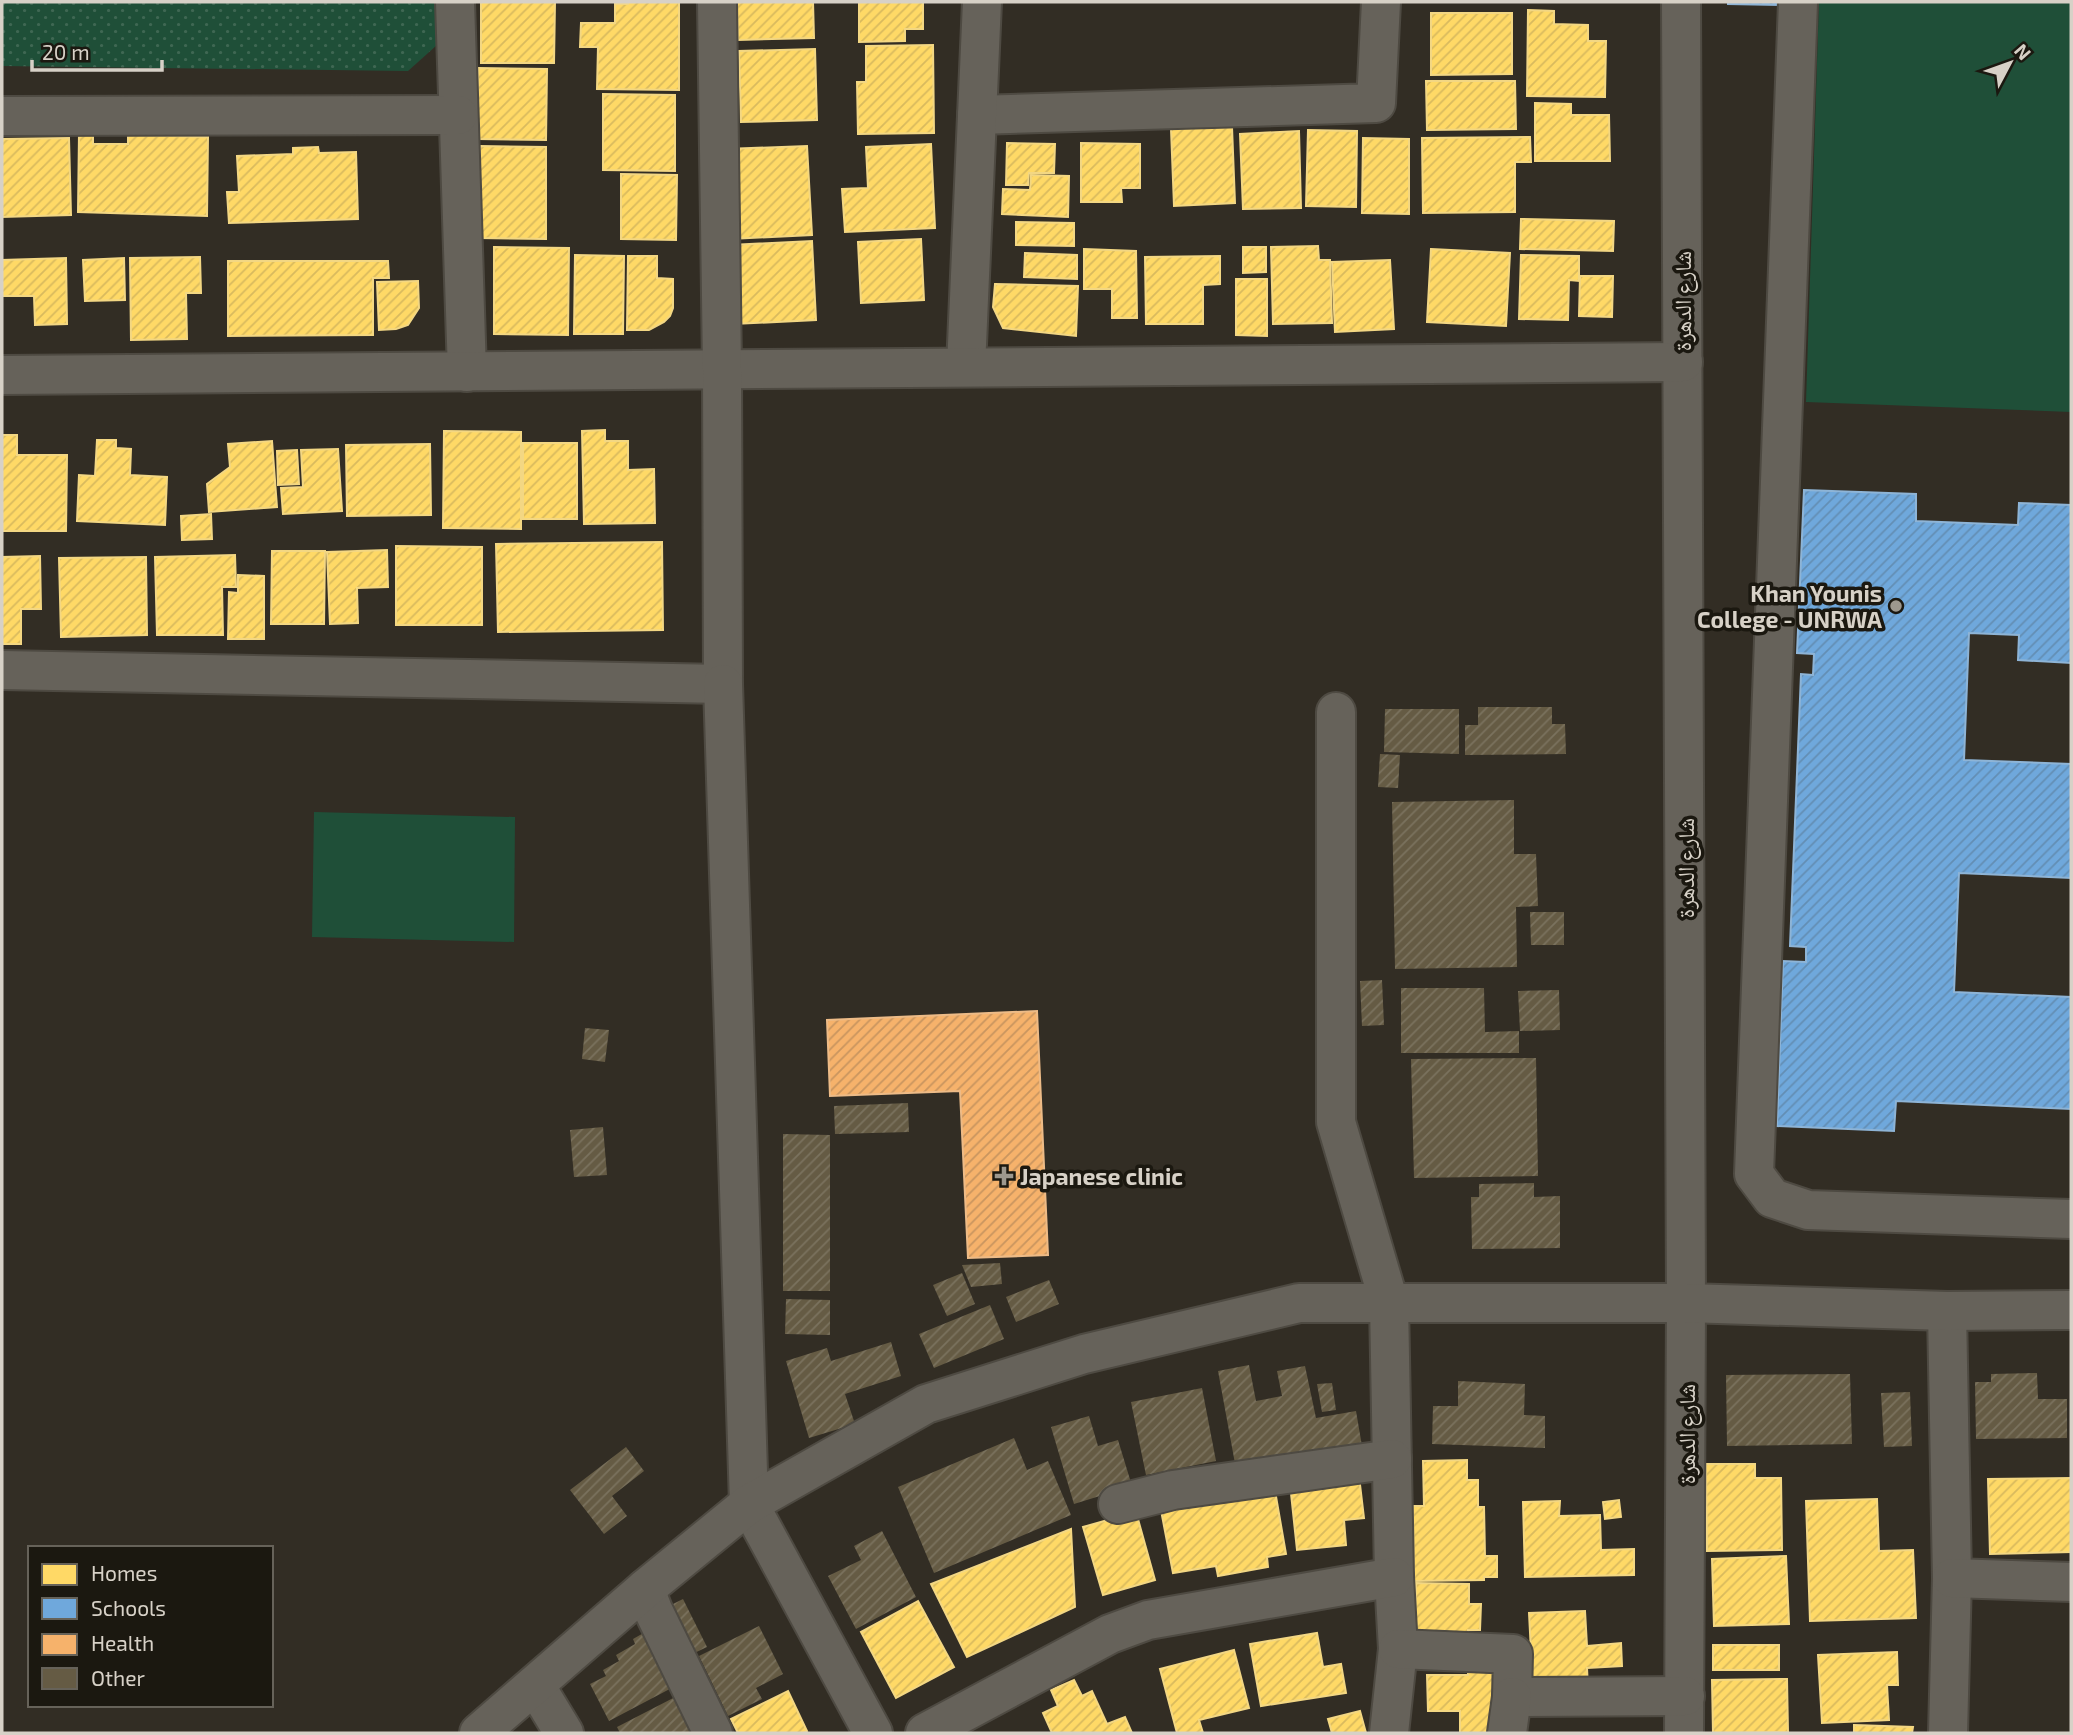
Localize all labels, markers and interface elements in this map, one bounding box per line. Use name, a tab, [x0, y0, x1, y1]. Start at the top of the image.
scale bar	[32, 28, 161, 72]
north arrow	[1975, 28, 2045, 98]
text: 20 m	[42, 39, 90, 64]
text: N	[2010, 39, 2036, 64]
street label: شارع الدهرة	[1668, 251, 1698, 351]
place label: Khan Younis College - UNRWA	[1697, 579, 1882, 633]
marker: Khan Younis College - UNRWA	[1888, 598, 1904, 614]
street label: شارع الدهرة	[1671, 818, 1701, 918]
place label: Japanese clinic	[1020, 1162, 1183, 1190]
marker: Japanese clinic	[994, 1166, 1014, 1186]
street label: شارع الدهرة	[1672, 1384, 1702, 1484]
legend	[28, 1546, 273, 1707]
text: Homes	[91, 1560, 157, 1585]
text: Schools	[91, 1595, 166, 1620]
text: Health	[91, 1630, 154, 1655]
text: Other	[91, 1665, 146, 1690]

